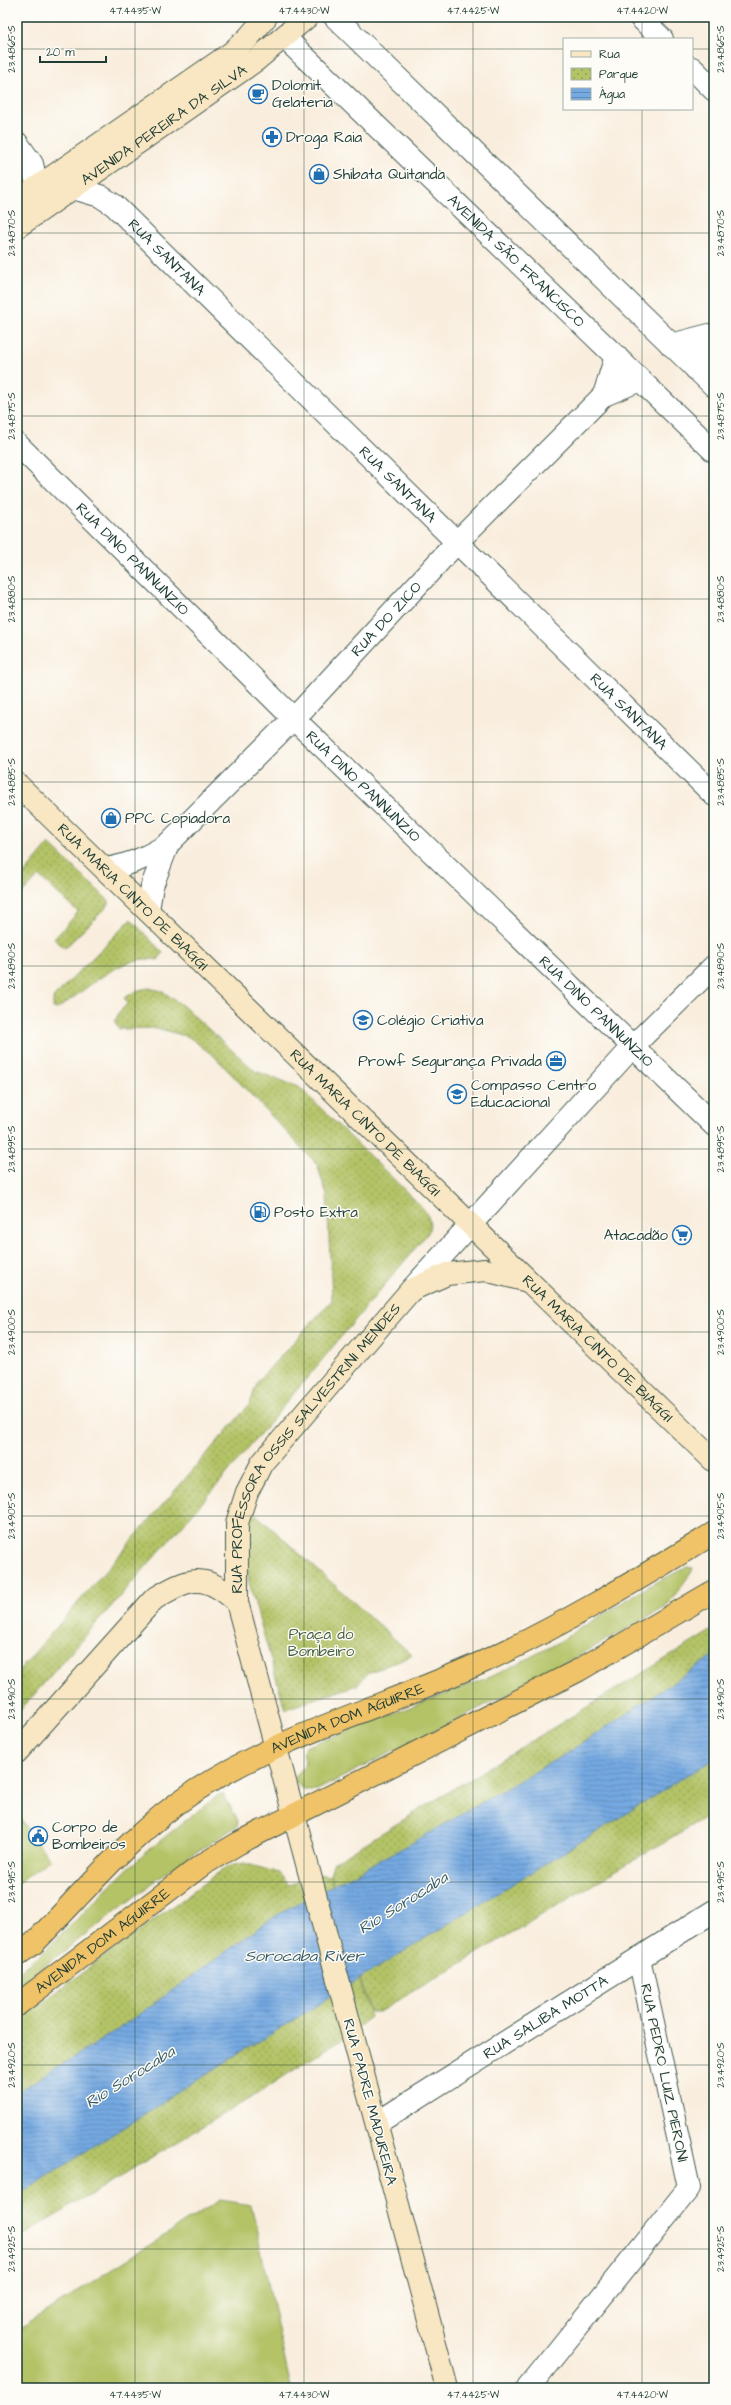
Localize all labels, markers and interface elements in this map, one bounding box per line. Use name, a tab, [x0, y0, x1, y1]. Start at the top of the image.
text: 47.4435°W	[109, 4, 161, 18]
text: 47.4430°W	[279, 4, 330, 18]
text: 47.4425°W	[447, 4, 500, 18]
text: 47.4420°W	[616, 4, 668, 18]
text: 23.4865°S	[5, 25, 19, 73]
text: 23.4865°S	[714, 25, 728, 73]
scale bar	[40, 38, 106, 64]
legend	[563, 38, 693, 110]
text: 20 m	[46, 44, 75, 61]
text: Rua	[599, 46, 620, 63]
street label: AVENIDA PEREIRA DA SILVA	[76, 59, 251, 190]
text: Parque	[599, 66, 639, 83]
place label: Dolomit Gelateria	[272, 75, 333, 113]
cafe icon: Dolomit Gelateria	[247, 83, 269, 105]
text: Água	[599, 86, 625, 104]
pharmacy icon: Droga Raia	[261, 126, 283, 148]
place label: Droga Raia	[286, 127, 362, 149]
shop icon: Shibata Quitanda	[308, 163, 330, 185]
place label: Shibata Quitanda	[333, 164, 446, 185]
street label: AVENIDA SÃO FRANCISCO	[443, 189, 590, 332]
text: 23.4870°S	[5, 209, 19, 256]
text: 23.4870°S	[714, 209, 728, 256]
street label: RUA SANTANA	[123, 214, 211, 300]
text: 23.4875°S	[5, 392, 19, 440]
text: 23.4875°S	[714, 392, 728, 440]
street label: RUA SANTANA	[354, 441, 442, 528]
street label: RUA DINO PANNUNZIO	[71, 498, 194, 620]
text: 23.4880°S	[5, 575, 19, 622]
text: 23.4880°S	[714, 575, 728, 622]
street label: RUA DO ZICO	[346, 577, 426, 661]
street label: RUA SANTANA	[585, 668, 673, 755]
street label: RUA DINO PANNUNZIO	[301, 726, 426, 847]
text: 23.4885°S	[5, 758, 19, 806]
text: 23.4885°S	[714, 758, 728, 806]
shop icon: PPC Copiadora	[100, 807, 122, 829]
place label: PPC Copiadora	[125, 808, 230, 829]
street label: RUA MARIA CINTO DE BIAGGI	[53, 818, 213, 975]
text: 23.4890°S	[5, 942, 19, 989]
text: 23.4890°S	[714, 942, 728, 989]
street label: RUA DINO PANNUNZIO	[534, 951, 658, 1072]
school or university icon: Colégio Criativa	[352, 1009, 374, 1031]
place label: Colégio Criativa	[377, 1010, 484, 1032]
street label: RUA MARIA CINTO DE BIAGGI	[285, 1044, 446, 1201]
office icon: Prowf Segurança Privada	[545, 1050, 567, 1072]
place label: Prowf Segurança Privada	[358, 1051, 542, 1073]
place label: Compasso Centro Educacional	[471, 1075, 597, 1113]
school or university icon: Compasso Centro Educacional	[446, 1083, 468, 1105]
text: 23.4895°S	[5, 1125, 19, 1172]
text: 23.4895°S	[714, 1125, 728, 1172]
fuel station icon: Posto Extra	[249, 1201, 271, 1223]
place label: Posto Extra	[274, 1202, 358, 1223]
supermarket icon: Atacadão	[671, 1224, 693, 1246]
place label: Atacadão	[604, 1225, 669, 1246]
street label: RUA MARIA CINTO DE BIAGGI	[518, 1270, 678, 1427]
street label: RUA PROFESSORA OSSIS SALVESTRINI MENDES	[227, 1298, 406, 1594]
text: 23.4900°S	[5, 1308, 19, 1355]
text: 23.4900°S	[714, 1308, 728, 1355]
text: 23.4905°S	[5, 1492, 19, 1539]
text: 23.4905°S	[714, 1492, 728, 1539]
park label: Praça do Bombeiro	[288, 1624, 355, 1662]
street label: AVENIDA DOM AGUIRRE	[267, 1677, 427, 1759]
text: 23.4910°S	[5, 1678, 19, 1719]
text: 23.4910°S	[714, 1678, 728, 1719]
place label: Corpo de Bombeiros	[52, 1817, 126, 1855]
public building icon: Corpo de Bombeiros	[27, 1825, 49, 1847]
text: 23.4915°S	[5, 1861, 19, 1903]
text: 23.4915°S	[714, 1861, 728, 1903]
water label: Rio Sorocaba	[354, 1866, 453, 1939]
street label: AVENIDA DOM AGUIRRE	[31, 1882, 174, 1998]
water label: Sorocaba River	[245, 1945, 365, 1967]
street label: RUA SALIBA MOTTA	[479, 1970, 612, 2064]
street label: RUA PEDRO LUIZ PIERONI	[635, 1982, 693, 2164]
street label: RUA PADRE MADUREIRA	[338, 2016, 402, 2188]
water label: Rio Sorocaba	[81, 2040, 180, 2113]
text: 23.4920°S	[5, 2042, 19, 2088]
text: 23.4920°S	[714, 2042, 728, 2088]
text: 23.4925°S	[5, 2225, 19, 2272]
text: 23.4925°S	[714, 2225, 728, 2272]
text: 47.4435°W	[109, 2388, 161, 2402]
text: 47.4430°W	[279, 2388, 330, 2402]
text: 47.4425°W	[447, 2388, 500, 2402]
text: 47.4420°W	[616, 2388, 668, 2402]

